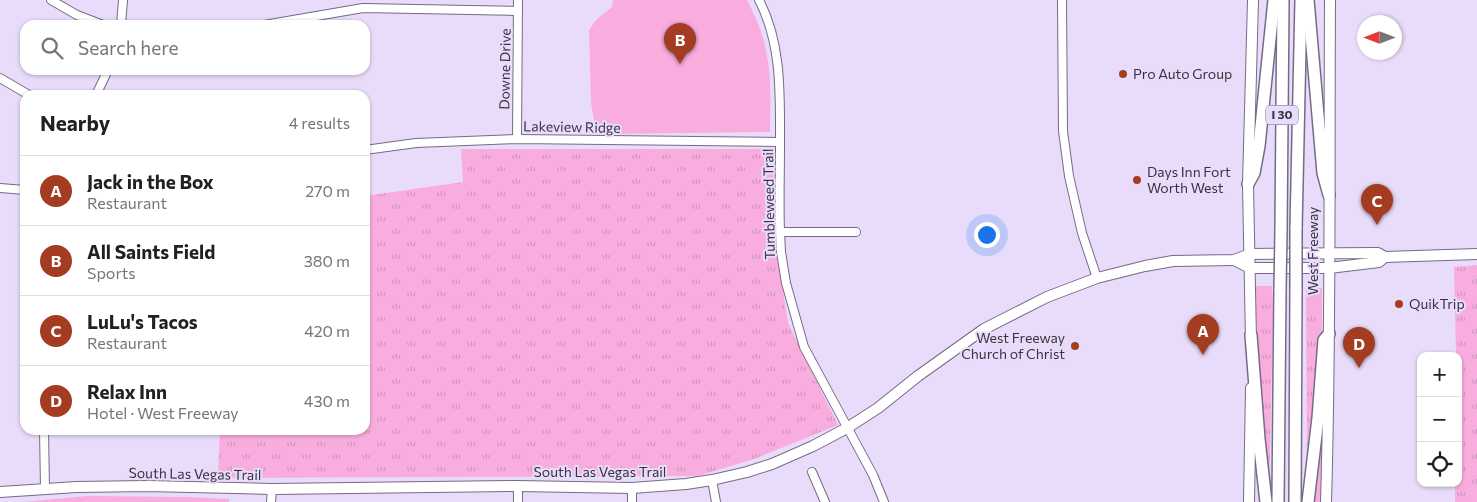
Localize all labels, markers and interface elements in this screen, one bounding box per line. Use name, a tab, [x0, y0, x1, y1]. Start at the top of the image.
north arrow	[1357, 15, 1402, 60]
search box	[20, 20, 370, 75]
pin: B	[664, 23, 696, 64]
street label: Downe Drive	[495, 28, 514, 110]
icon: search	[38, 34, 66, 62]
text: Search here	[78, 36, 178, 59]
place label: Pro Auto Group	[1133, 65, 1232, 82]
marker: Pro Auto Group	[1117, 68, 1129, 80]
road number: I 30	[1266, 106, 1298, 124]
text: Nearby	[40, 110, 110, 135]
text: 4 results	[289, 113, 350, 132]
street label: Lakeview Ridge	[523, 117, 621, 136]
street label: Tumbleweed Trail	[759, 148, 778, 260]
place label: Days Inn Fort Worth West	[1147, 163, 1231, 196]
text: Jack in the Box	[87, 170, 214, 193]
marker: Days Inn Fort Worth West	[1131, 174, 1143, 186]
text: A	[50, 181, 62, 200]
text: 270 m	[305, 181, 350, 200]
pin: C	[1361, 184, 1393, 225]
text: Restaurant	[87, 193, 167, 212]
street label: West Freeway	[1304, 207, 1321, 295]
your location	[974, 222, 1000, 248]
text: All Saints Field	[87, 240, 215, 263]
text: B	[51, 251, 61, 270]
text: 380 m	[304, 251, 350, 270]
text: Sports	[87, 263, 136, 282]
place label: QuikTrip	[1409, 295, 1465, 312]
marker: QuikTrip	[1393, 298, 1405, 310]
text: LuLu's Tacos	[87, 310, 198, 333]
pin: A	[1187, 314, 1219, 355]
text: C	[51, 321, 61, 340]
text: 420 m	[304, 321, 350, 340]
pin: D	[1343, 327, 1375, 368]
place label: West Freeway Church of Christ	[961, 329, 1065, 362]
text: Restaurant	[87, 333, 167, 352]
marker: West Freeway Church of Christ	[1069, 340, 1081, 352]
map controls	[1417, 352, 1462, 487]
button: +	[1417, 352, 1462, 397]
text: Relax Inn	[87, 380, 167, 403]
text: D	[50, 391, 62, 410]
text: 430 m	[304, 391, 350, 410]
button: −	[1417, 397, 1462, 442]
text: Hotel · West Freeway	[87, 403, 239, 422]
button: locate	[1417, 442, 1462, 487]
street label: South Las Vegas Trail	[534, 463, 666, 480]
street label: South Las Vegas Trail	[128, 464, 262, 483]

